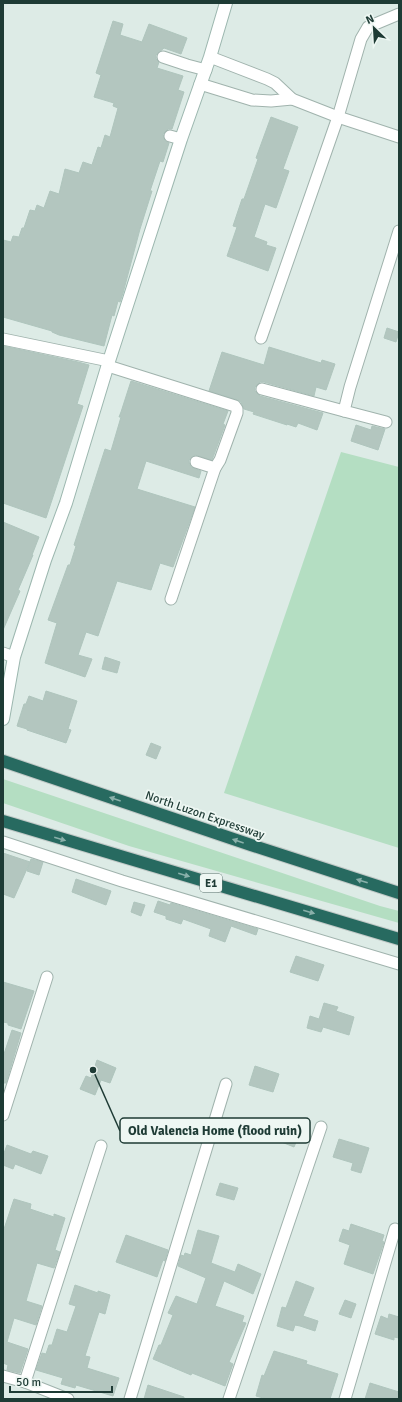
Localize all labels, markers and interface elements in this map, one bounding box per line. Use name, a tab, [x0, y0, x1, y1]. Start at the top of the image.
north arrow	[354, 8, 394, 48]
text: N	[364, 12, 376, 27]
street label: North Luzon Expressway	[143, 788, 267, 843]
one-way arrow	[109, 796, 121, 802]
one-way arrow	[54, 836, 66, 842]
one-way arrow	[232, 838, 244, 844]
one-way arrow	[179, 872, 191, 878]
road number: E1	[200, 874, 222, 892]
one-way arrow	[356, 878, 368, 884]
one-way arrow	[303, 909, 315, 915]
callout: Old Valencia Home (flood ruin)	[120, 1118, 310, 1143]
text: Old Valencia Home (flood ruin)	[128, 1123, 302, 1139]
scale bar	[10, 1368, 112, 1394]
text: 50 m	[16, 1375, 41, 1390]

